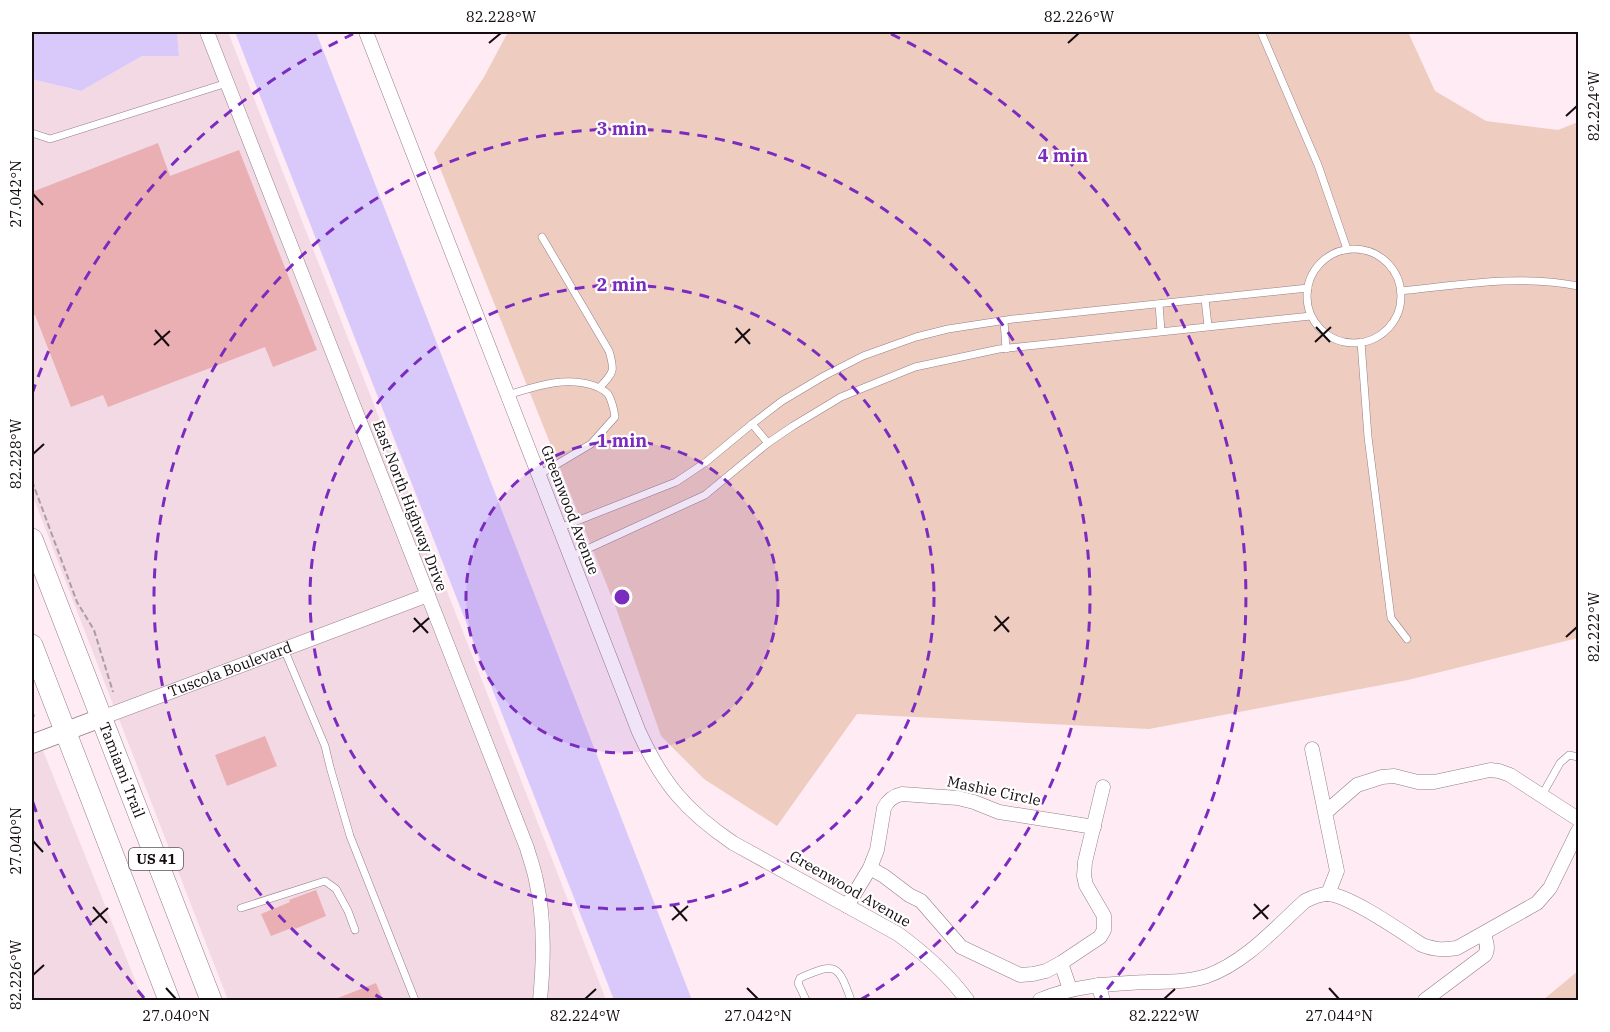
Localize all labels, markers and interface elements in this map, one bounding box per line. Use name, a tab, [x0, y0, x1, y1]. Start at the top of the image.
text: 82.228°W	[466, 7, 537, 26]
text: 82.226°W	[1044, 7, 1115, 26]
text: 82.224°W	[1584, 70, 1603, 141]
text: 3 min	[597, 117, 647, 140]
text: 4 min	[1038, 144, 1088, 167]
text: 27.042°N	[6, 160, 25, 228]
text: 2 min	[597, 273, 647, 296]
text: 82.228°W	[6, 418, 25, 489]
street label: East North Highway Drive	[369, 418, 452, 594]
text: 1 min	[597, 429, 647, 452]
street label: Greenwood Avenue	[537, 442, 604, 577]
centre of rings	[612, 587, 632, 607]
text: 82.222°W	[1584, 591, 1603, 662]
street label: Tuscola Boulevard	[166, 637, 294, 701]
street label: Tamiami Trail	[95, 720, 149, 820]
street label: Mashie Circle	[945, 771, 1043, 810]
text: 27.040°N	[6, 807, 25, 875]
street label: Greenwood Avenue	[786, 846, 914, 931]
road number: US 41	[129, 848, 183, 870]
text: 82.226°W	[6, 939, 25, 1010]
text: 27.040°N	[142, 1006, 210, 1025]
text: 82.224°W	[550, 1006, 621, 1025]
text: 27.042°N	[724, 1006, 792, 1025]
text: 82.222°W	[1129, 1006, 1200, 1025]
text: 27.044°N	[1305, 1006, 1373, 1025]

